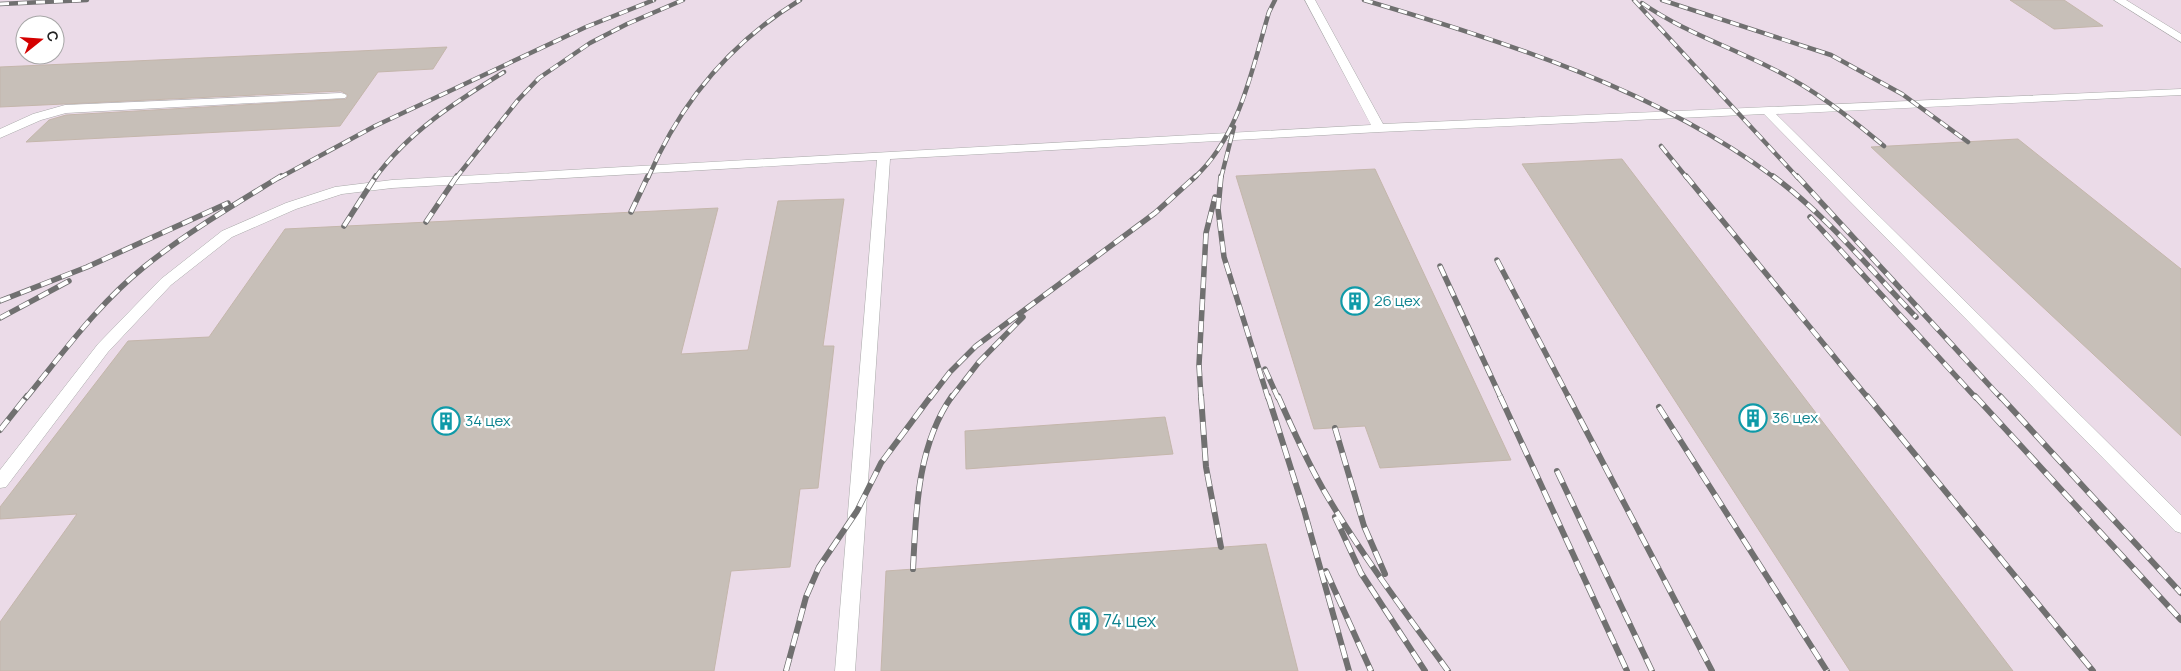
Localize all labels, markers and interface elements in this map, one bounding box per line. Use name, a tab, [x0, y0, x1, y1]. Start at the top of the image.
north arrow	[15, 15, 65, 65]
text: С	[42, 28, 64, 44]
building icon: 26 цех	[1340, 286, 1370, 316]
place label: 26 цех	[1374, 290, 1421, 311]
building icon: 36 цех	[1738, 403, 1768, 433]
building icon: 34 цех	[431, 406, 461, 436]
place label: 36 цех	[1772, 407, 1818, 428]
place label: 34 цех	[465, 410, 511, 431]
building icon: 74 цех	[1069, 606, 1099, 636]
place label: 74 цех	[1103, 608, 1157, 632]

